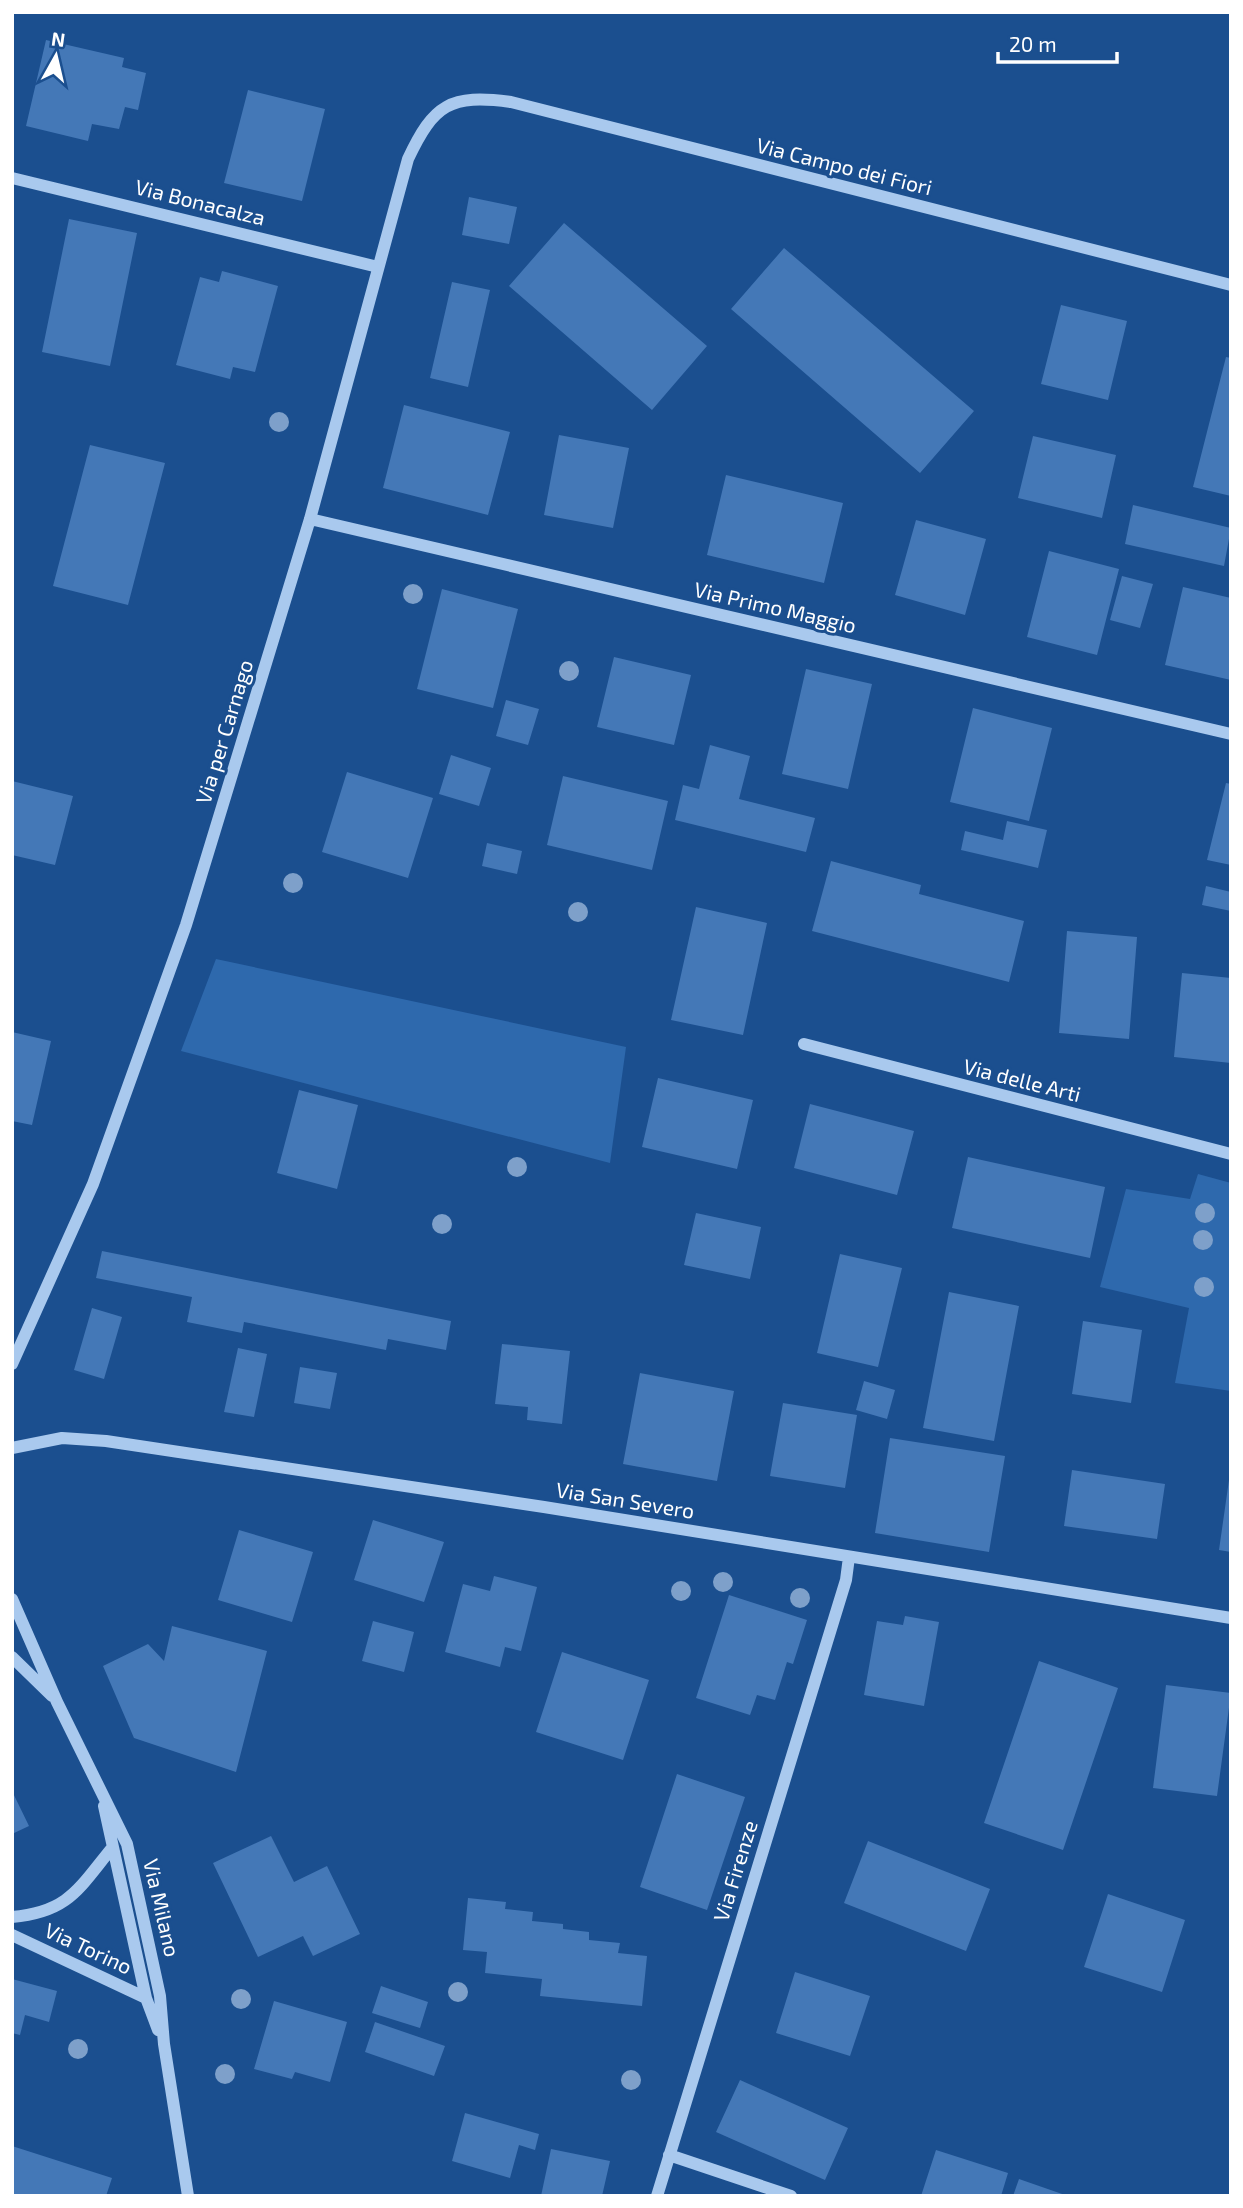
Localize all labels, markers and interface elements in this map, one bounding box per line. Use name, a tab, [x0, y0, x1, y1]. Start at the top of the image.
north arrow	[21, 21, 91, 91]
scale bar	[998, 21, 1117, 65]
text: N	[50, 26, 67, 51]
text: 20 m	[1009, 31, 1057, 56]
street label: Via Campo dei Fiori	[754, 132, 935, 199]
street label: Via Bonacalza	[133, 173, 268, 230]
street label: Via Primo Maggio	[692, 576, 859, 637]
street label: Via per Carnago	[190, 656, 257, 807]
street label: Via delle Arti	[961, 1053, 1084, 1106]
street label: Via San Severo	[554, 1476, 696, 1523]
street label: Via Firenze	[707, 1817, 762, 1924]
street label: Via Milano	[139, 1856, 186, 1959]
street label: Via Torino	[41, 1917, 136, 1979]

